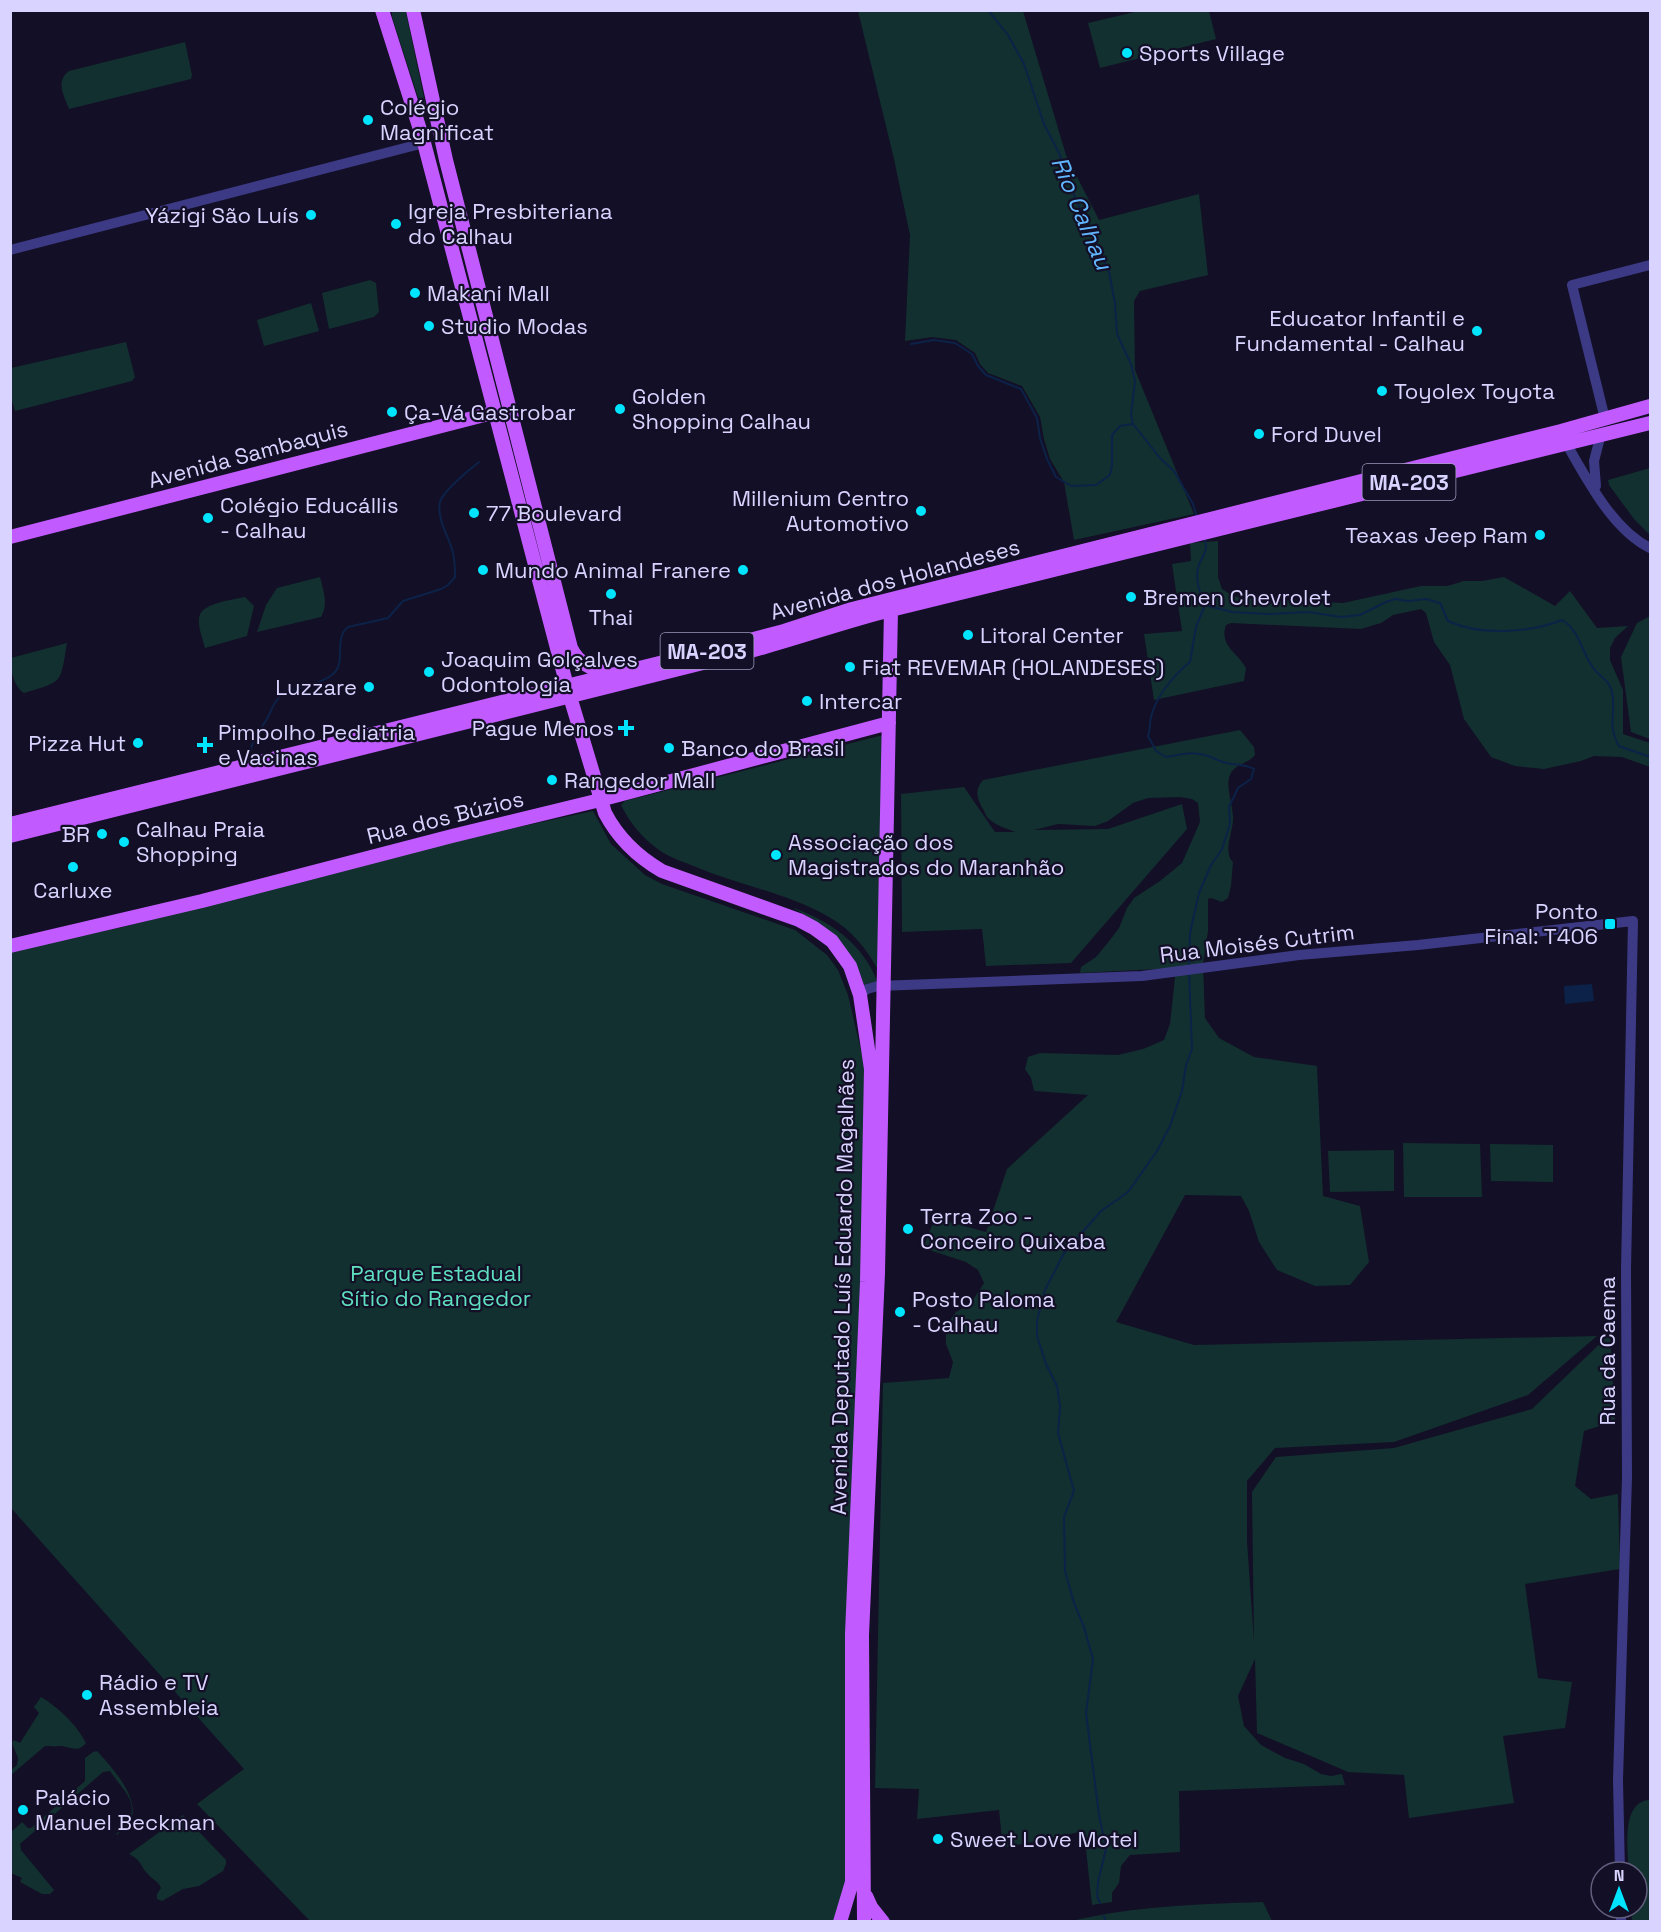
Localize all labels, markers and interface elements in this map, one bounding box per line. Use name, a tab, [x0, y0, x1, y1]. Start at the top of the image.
place label: Sports Village	[1139, 39, 1285, 67]
marker: Sports Village	[1120, 46, 1134, 60]
place label: Colégio Magnificat	[380, 93, 494, 146]
marker: Colégio Magnificat	[361, 113, 375, 127]
water label: Rio Calhau	[1044, 152, 1120, 275]
place label: Igreja Presbiteriana do Calhau	[408, 197, 613, 250]
place label: Yázigi São Luís	[145, 201, 299, 229]
marker: Yázigi São Luís	[304, 208, 318, 222]
marker: Igreja Presbiteriana do Calhau	[389, 217, 403, 231]
place label: Makani Mall	[427, 279, 550, 307]
marker: Makani Mall	[408, 286, 422, 300]
place label: Educator Infantil e Fundamental - Calhau	[1235, 304, 1465, 357]
place label: Studio Modas	[441, 312, 588, 340]
marker: Studio Modas	[422, 319, 436, 333]
marker: Educator Infantil e Fundamental - Calhau	[1470, 324, 1484, 338]
place label: Toyolex Toyota	[1394, 377, 1555, 405]
place label: Golden Shopping Calhau	[632, 382, 811, 435]
marker: Toyolex Toyota	[1375, 384, 1389, 398]
place label: Ça-Vá Gastrobar	[404, 398, 576, 426]
marker: Golden Shopping Calhau	[613, 402, 627, 416]
marker: Ça-Vá Gastrobar	[385, 405, 399, 419]
street label: Avenida Sambaquis	[145, 414, 351, 494]
place label: Ford Duvel	[1271, 420, 1382, 448]
marker: Ford Duvel	[1252, 427, 1266, 441]
road number: MA-203	[1362, 464, 1456, 500]
place label: Millenium Centro Automotivo	[732, 484, 909, 537]
place label: Colégio Educállis - Calhau	[220, 491, 399, 544]
place label: 77 Boulevard	[486, 499, 622, 527]
marker: Millenium Centro Automotivo	[914, 504, 928, 518]
marker: 77 Boulevard	[467, 506, 481, 520]
marker: Colégio Educállis - Calhau	[201, 511, 215, 525]
place label: Teaxas Jeep Ram	[1345, 521, 1528, 549]
marker: Teaxas Jeep Ram	[1533, 528, 1547, 542]
street label: Avenida dos Holandeses	[767, 532, 1023, 626]
place label: Mundo Animal	[495, 556, 644, 584]
place label: Franere	[651, 556, 731, 584]
marker: Mundo Animal	[476, 563, 490, 577]
marker: Franere	[736, 563, 750, 577]
place label: Bremen Chevrolet	[1143, 583, 1331, 611]
marker: Thai	[604, 587, 618, 601]
marker: Bremen Chevrolet	[1124, 590, 1138, 604]
place label: Thai	[589, 603, 633, 631]
place label: Litoral Center	[980, 621, 1124, 649]
marker: Litoral Center	[961, 628, 975, 642]
road number: MA-203	[660, 633, 754, 669]
place label: Joaquim Golçalves Odontologia	[441, 645, 638, 698]
place label: Fiat REVEMAR (HOLANDESES)	[862, 653, 1164, 681]
marker: Fiat REVEMAR (HOLANDESES)	[843, 660, 857, 674]
marker: Joaquim Golçalves Odontologia	[422, 665, 436, 679]
place label: Luzzare	[275, 673, 357, 701]
marker: Luzzare	[362, 680, 376, 694]
place label: Intercar	[819, 687, 902, 715]
marker: Intercar	[800, 694, 814, 708]
place label: Pague Menos	[472, 714, 614, 742]
place label: Pimpolho Pediatria e Vacinas	[218, 718, 416, 771]
marker: Pague Menos	[619, 721, 633, 735]
place label: Pizza Hut	[28, 729, 126, 757]
place label: Banco do Brasil	[681, 734, 845, 762]
marker: Pizza Hut	[131, 736, 145, 750]
marker: Pimpolho Pediatria e Vacinas	[196, 736, 214, 754]
marker: Banco do Brasil	[662, 741, 676, 755]
place label: Rangedor Mall	[564, 766, 715, 794]
marker: Rangedor Mall	[545, 773, 559, 787]
street label: Rua dos Búzios	[364, 784, 526, 850]
place label: Calhau Praia Shopping	[136, 815, 265, 868]
place label: BR	[62, 820, 90, 848]
marker: BR	[95, 827, 109, 841]
place label: Associação dos Magistrados do Maranhão	[788, 828, 1064, 881]
marker: Calhau Praia Shopping	[117, 835, 131, 849]
marker: Associação dos Magistrados do Maranhão	[769, 848, 783, 862]
marker: Carluxe	[66, 860, 80, 874]
place label: Carluxe	[33, 876, 113, 904]
place label: Ponto Final: T406	[1484, 897, 1598, 950]
street label: Rua Moisés Cutrim	[1158, 917, 1356, 969]
marker: Ponto Final: T406	[1603, 917, 1617, 931]
street label: Avenida Deputado Luís Eduardo Magalhães	[824, 1059, 860, 1515]
place label: Terra Zoo - Conceiro Quixaba	[920, 1202, 1106, 1255]
marker: Terra Zoo - Conceiro Quixaba	[901, 1222, 915, 1236]
park label: Parque Estadual Sítio do Rangedor	[341, 1259, 531, 1312]
street label: Rua da Caema	[1593, 1276, 1621, 1426]
place label: Posto Paloma - Calhau	[912, 1285, 1055, 1338]
marker: Posto Paloma - Calhau	[893, 1305, 907, 1319]
place label: Rádio e TV Assembleia	[99, 1668, 219, 1721]
marker: Rádio e TV Assembleia	[80, 1688, 94, 1702]
place label: Palácio Manuel Beckman	[35, 1783, 215, 1836]
marker: Palácio Manuel Beckman	[16, 1803, 30, 1817]
place label: Sweet Love Motel	[950, 1825, 1138, 1853]
marker: Sweet Love Motel	[931, 1832, 945, 1846]
north arrow	[1589, 1860, 1649, 1920]
text: N	[1614, 1865, 1624, 1886]

